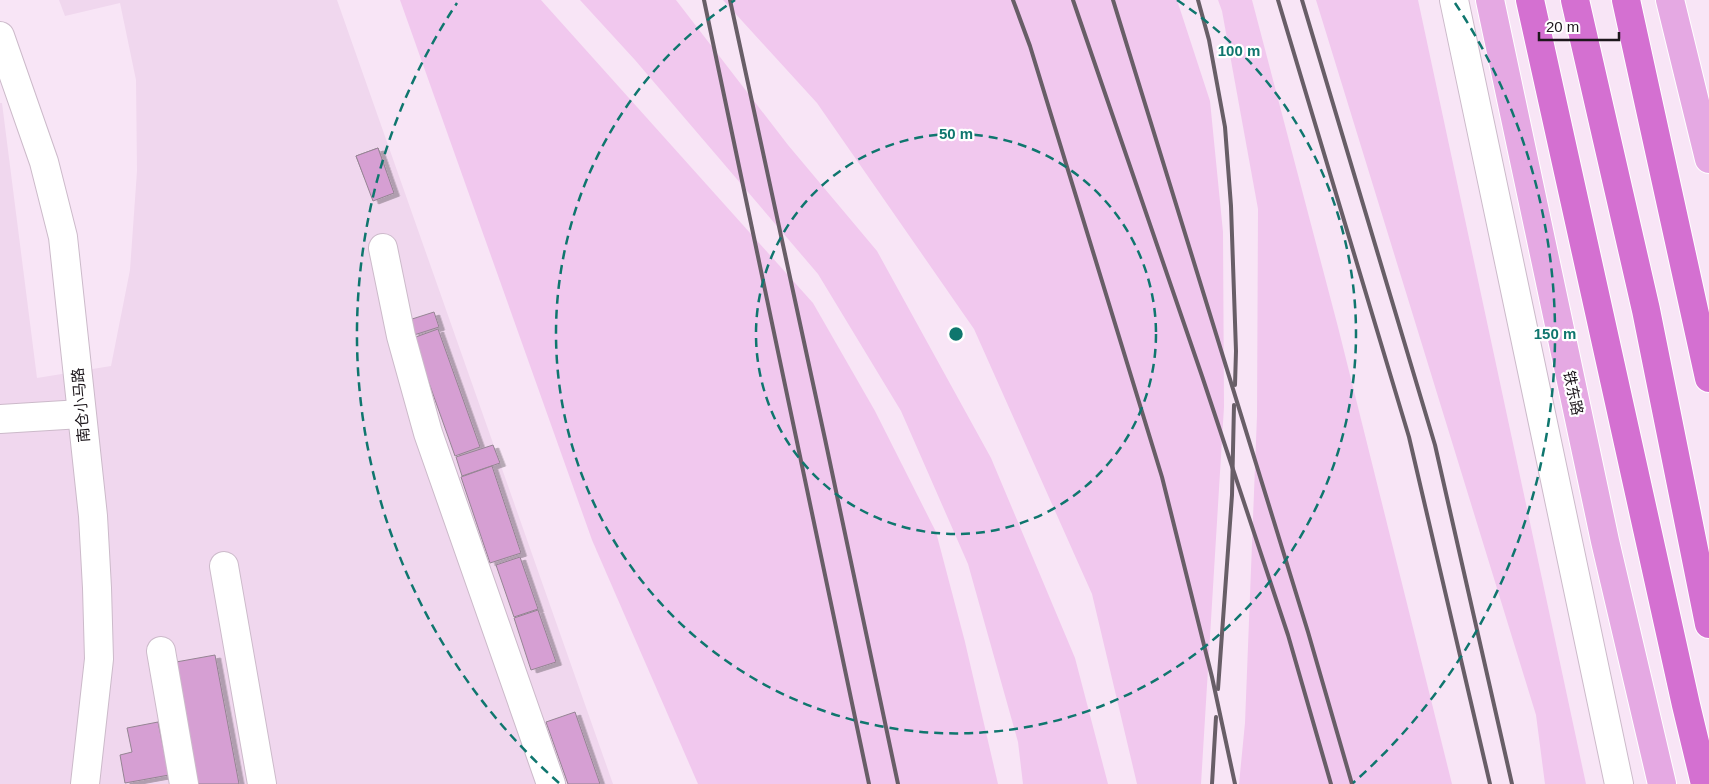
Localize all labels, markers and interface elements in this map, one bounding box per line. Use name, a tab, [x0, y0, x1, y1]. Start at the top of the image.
scale bar	[1539, 10, 1619, 42]
text: 20 m	[1546, 18, 1579, 35]
text: 100 m	[1218, 42, 1260, 59]
text: 50 m	[939, 125, 973, 142]
centre of rings	[947, 325, 965, 343]
text: 150 m	[1534, 325, 1576, 342]
street label: 南仓小马路	[69, 367, 92, 443]
street label: 铁东路	[1560, 369, 1586, 417]

